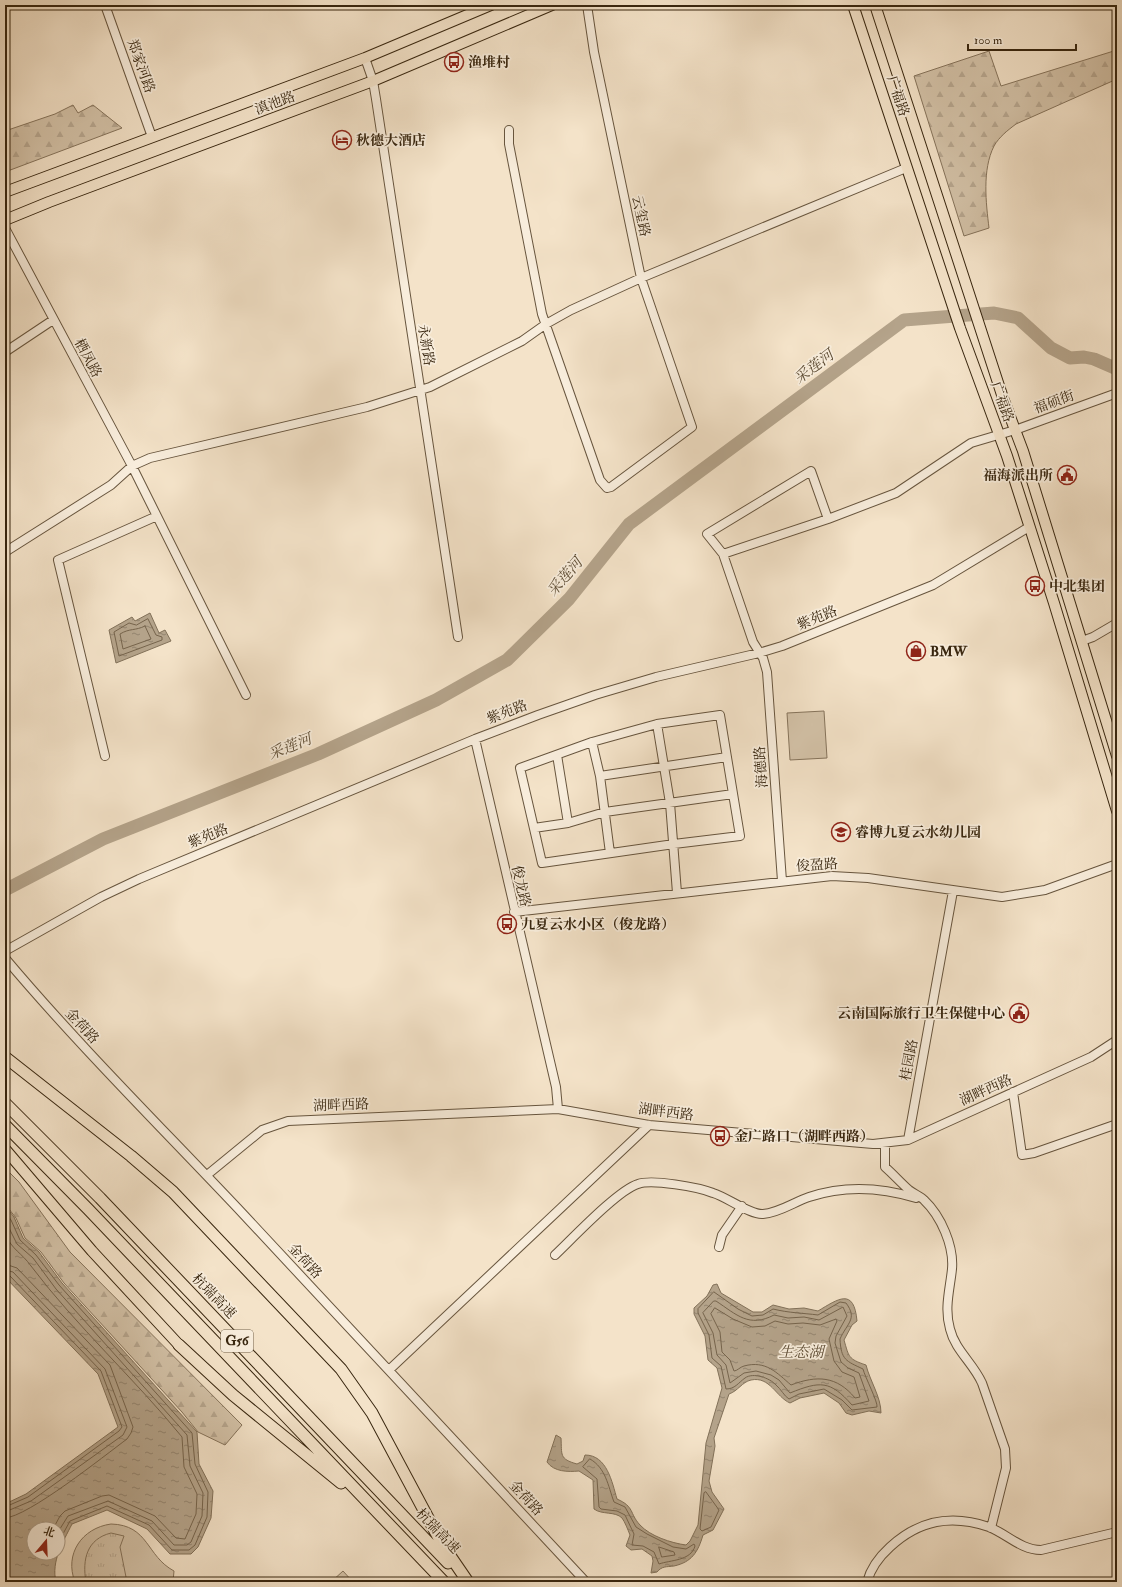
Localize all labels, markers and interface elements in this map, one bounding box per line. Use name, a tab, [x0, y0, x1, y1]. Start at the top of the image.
scale bar	[968, 26, 1076, 52]
text: 100 m	[974, 33, 1003, 48]
street label: 郑家河路	[123, 37, 159, 95]
bus stop icon: 渔堆村	[443, 51, 465, 73]
place label: 渔堆村	[468, 54, 510, 71]
street label: 广福路	[883, 73, 913, 119]
street label: 滇池路	[252, 88, 298, 118]
hotel icon: 秋德大酒店	[331, 129, 353, 151]
place label: 秋德大酒店	[356, 132, 426, 149]
street label: 云玺路	[628, 194, 654, 238]
street label: 永新路	[414, 323, 438, 367]
street label: 栖凤路	[71, 335, 105, 381]
water label: 采莲河	[790, 344, 840, 388]
street label: 广福路	[987, 379, 1017, 425]
street label: 福硕街	[1031, 387, 1077, 417]
public building icon: 福海派出所	[1056, 464, 1078, 486]
place label: 福海派出所	[983, 467, 1053, 484]
water label: 采莲河	[543, 552, 589, 600]
bus stop icon: 中北集团	[1024, 575, 1046, 597]
place label: 中北集团	[1049, 578, 1105, 595]
street label: 紫苑路	[794, 602, 840, 634]
shop icon: BMW	[905, 640, 927, 662]
place label: BMW	[930, 643, 968, 660]
street label: 紫苑路	[484, 697, 530, 727]
water label: 采莲河	[266, 729, 317, 764]
street label: 海德路	[751, 745, 771, 789]
street label: 紫苑路	[185, 820, 231, 852]
school or university icon: 睿博九夏云水幼儿园	[830, 821, 852, 843]
place label: 睿博九夏云水幼儿园	[855, 824, 981, 841]
street label: 俊盈路	[795, 855, 839, 875]
street label: 俊龙路	[508, 864, 534, 908]
bus stop icon: 九夏云水小区（俊龙路）	[496, 913, 518, 935]
place label: 九夏云水小区（俊龙路）	[521, 916, 675, 933]
public building icon: 云南国际旅行卫生保健中心	[1008, 1002, 1030, 1024]
street label: 金荷路	[61, 1005, 103, 1047]
place label: 云南国际旅行卫生保健中心	[837, 1005, 1005, 1022]
street label: 桂园路	[897, 1038, 921, 1082]
street label: 湖畔西路	[957, 1071, 1015, 1109]
street label: 湖畔西路	[313, 1096, 369, 1114]
street label: 湖畔西路	[637, 1100, 695, 1124]
bus stop icon: 金广路口（湖畔西路）	[709, 1125, 731, 1147]
place label: 金广路口（湖畔西路）	[734, 1128, 874, 1145]
street label: 金荷路	[284, 1240, 326, 1282]
street label: 杭瑞高速	[188, 1270, 240, 1322]
road number: G56	[221, 1330, 253, 1352]
water label: 生态湖	[778, 1343, 826, 1362]
street label: 金荷路	[505, 1477, 547, 1519]
street label: 杭瑞高速	[412, 1505, 464, 1557]
north arrow	[26, 1521, 66, 1561]
text: 北	[42, 1524, 56, 1540]

